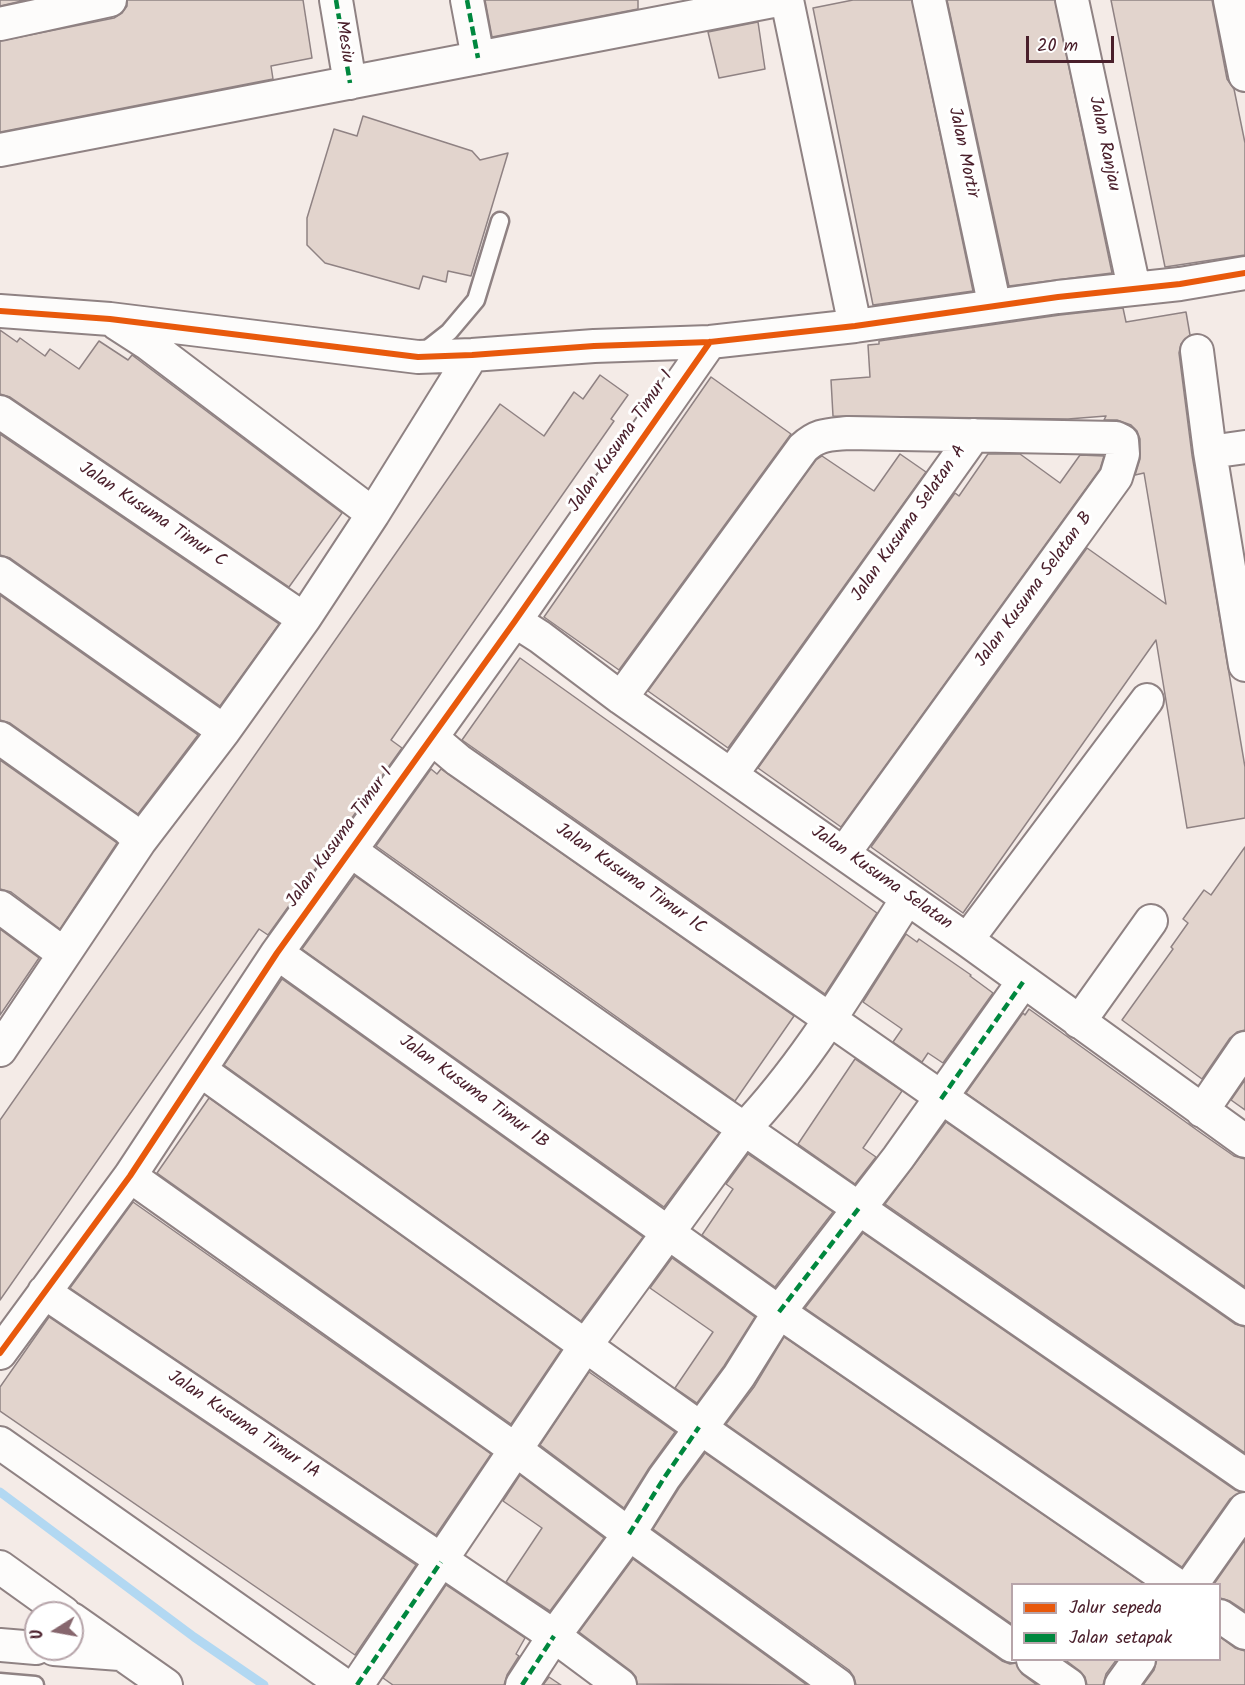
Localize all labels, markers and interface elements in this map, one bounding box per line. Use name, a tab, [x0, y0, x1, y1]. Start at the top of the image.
street label: Mesiu	[329, 19, 357, 65]
scale bar	[1029, 24, 1118, 62]
text: 20 m	[1037, 32, 1078, 61]
street label: Jalan Ranjau	[1082, 94, 1124, 194]
street label: Jalan Mortir	[942, 106, 982, 200]
street label: Jalan Kusuma Timur I	[565, 367, 679, 517]
street label: Jalan Kusuma Selatan A	[848, 442, 972, 606]
street label: Jalan Kusuma Timur C	[74, 459, 230, 573]
street label: Jalan Kusuma Selatan B	[971, 508, 1099, 672]
street label: Jalan Kusuma Timur I	[283, 764, 399, 912]
street label: Jalan Kusuma Timur 1C	[551, 820, 709, 940]
street label: Jalan Kusuma Selatan	[806, 822, 956, 936]
street label: Jalan Kusuma Timur 1B	[394, 1032, 552, 1154]
street label: Jalan Kusuma Timur 1A	[163, 1367, 323, 1485]
legend	[1011, 1583, 1221, 1661]
text: Jalur sepeda	[1069, 1594, 1162, 1623]
north arrow	[24, 1601, 84, 1661]
text: Jalan setapak	[1069, 1624, 1172, 1653]
text: U	[25, 1627, 51, 1641]

